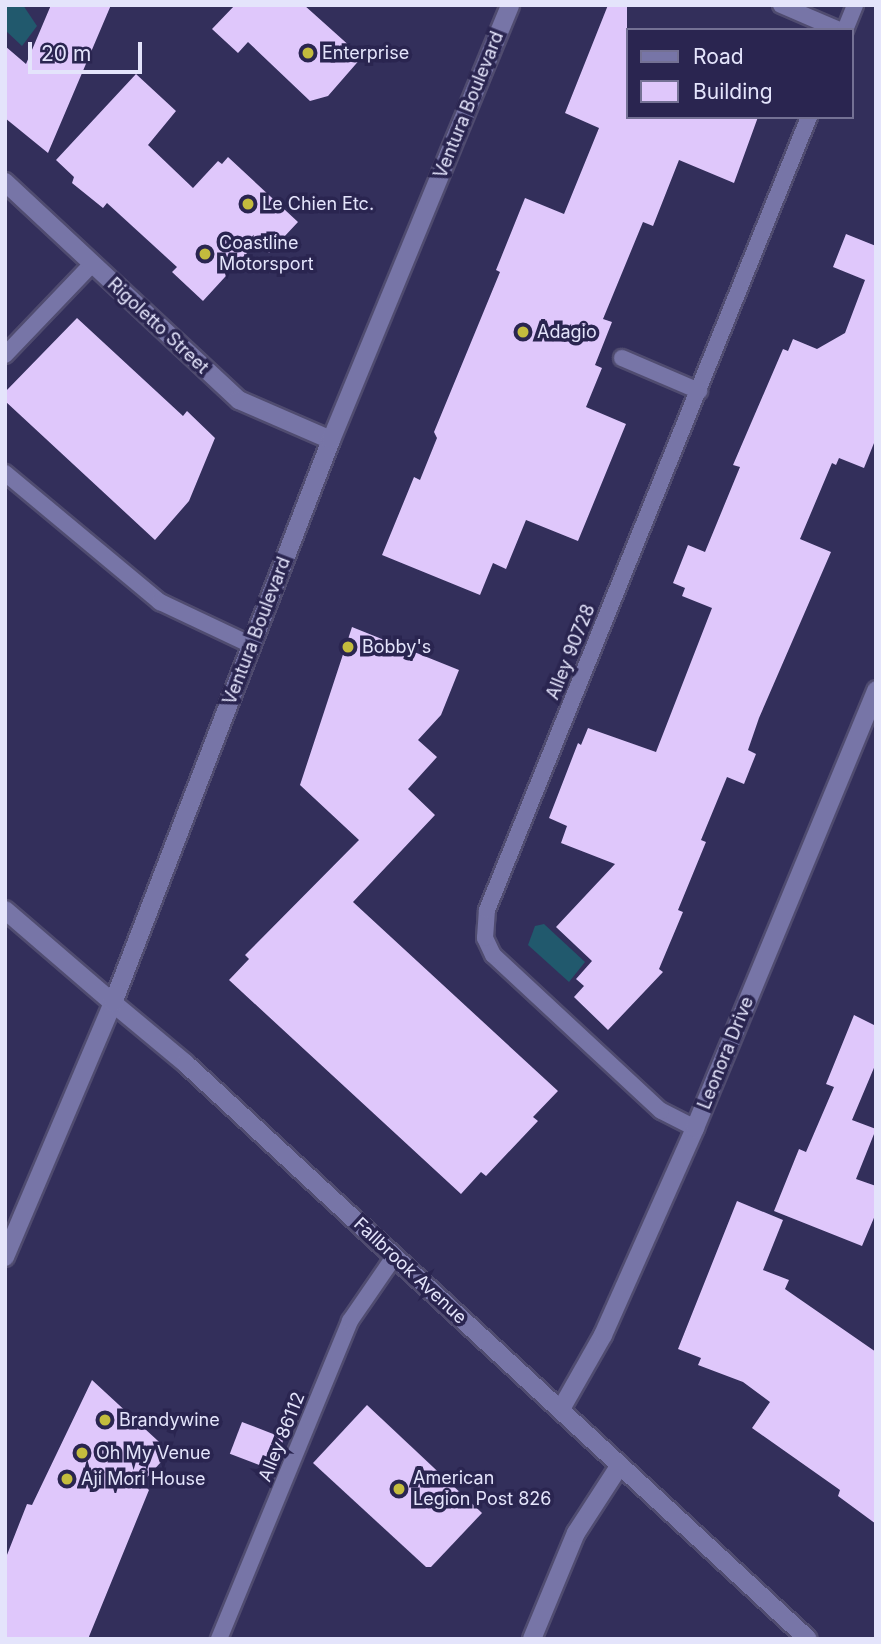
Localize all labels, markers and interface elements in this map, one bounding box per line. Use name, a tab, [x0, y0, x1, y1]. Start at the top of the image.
scale bar	[32, 28, 145, 72]
street label: Ventura Boulevard	[430, 28, 508, 182]
legend	[626, 28, 853, 119]
text: 20 m	[41, 41, 91, 66]
place label: Enterprise	[322, 42, 409, 64]
text: Road	[693, 44, 744, 69]
marker: Enterprise	[300, 45, 316, 61]
text: Building	[693, 79, 773, 104]
place label: Le Chien Etc.	[262, 193, 374, 215]
marker: Le Chien Etc.	[240, 196, 256, 212]
place label: Coastline Motorsport	[219, 233, 314, 276]
marker: Coastline Motorsport	[197, 246, 213, 262]
street label: Rigoletto Street	[103, 274, 213, 378]
place label: Adagio	[537, 321, 597, 343]
marker: Adagio	[515, 324, 531, 340]
street label: Ventura Boulevard	[219, 554, 295, 708]
street label: Alley 90728	[542, 601, 600, 703]
place label: Bobby's	[362, 636, 431, 658]
marker: Bobby's	[340, 639, 356, 655]
street label: Leonora Drive	[694, 994, 758, 1112]
street label: Fallbrook Avenue	[349, 1213, 471, 1329]
street label: Alley 86112	[254, 1389, 310, 1485]
place label: Brandywine	[119, 1409, 220, 1431]
marker: Brandywine	[97, 1412, 113, 1428]
place label: Oh My Venue	[96, 1442, 211, 1464]
marker: Oh My Venue	[74, 1445, 90, 1461]
place label: Aji Mori House	[81, 1468, 206, 1490]
place label: American Legion Post 826	[413, 1468, 551, 1510]
marker: Aji Mori House	[59, 1471, 75, 1487]
marker: American Legion Post 826	[391, 1481, 407, 1497]

